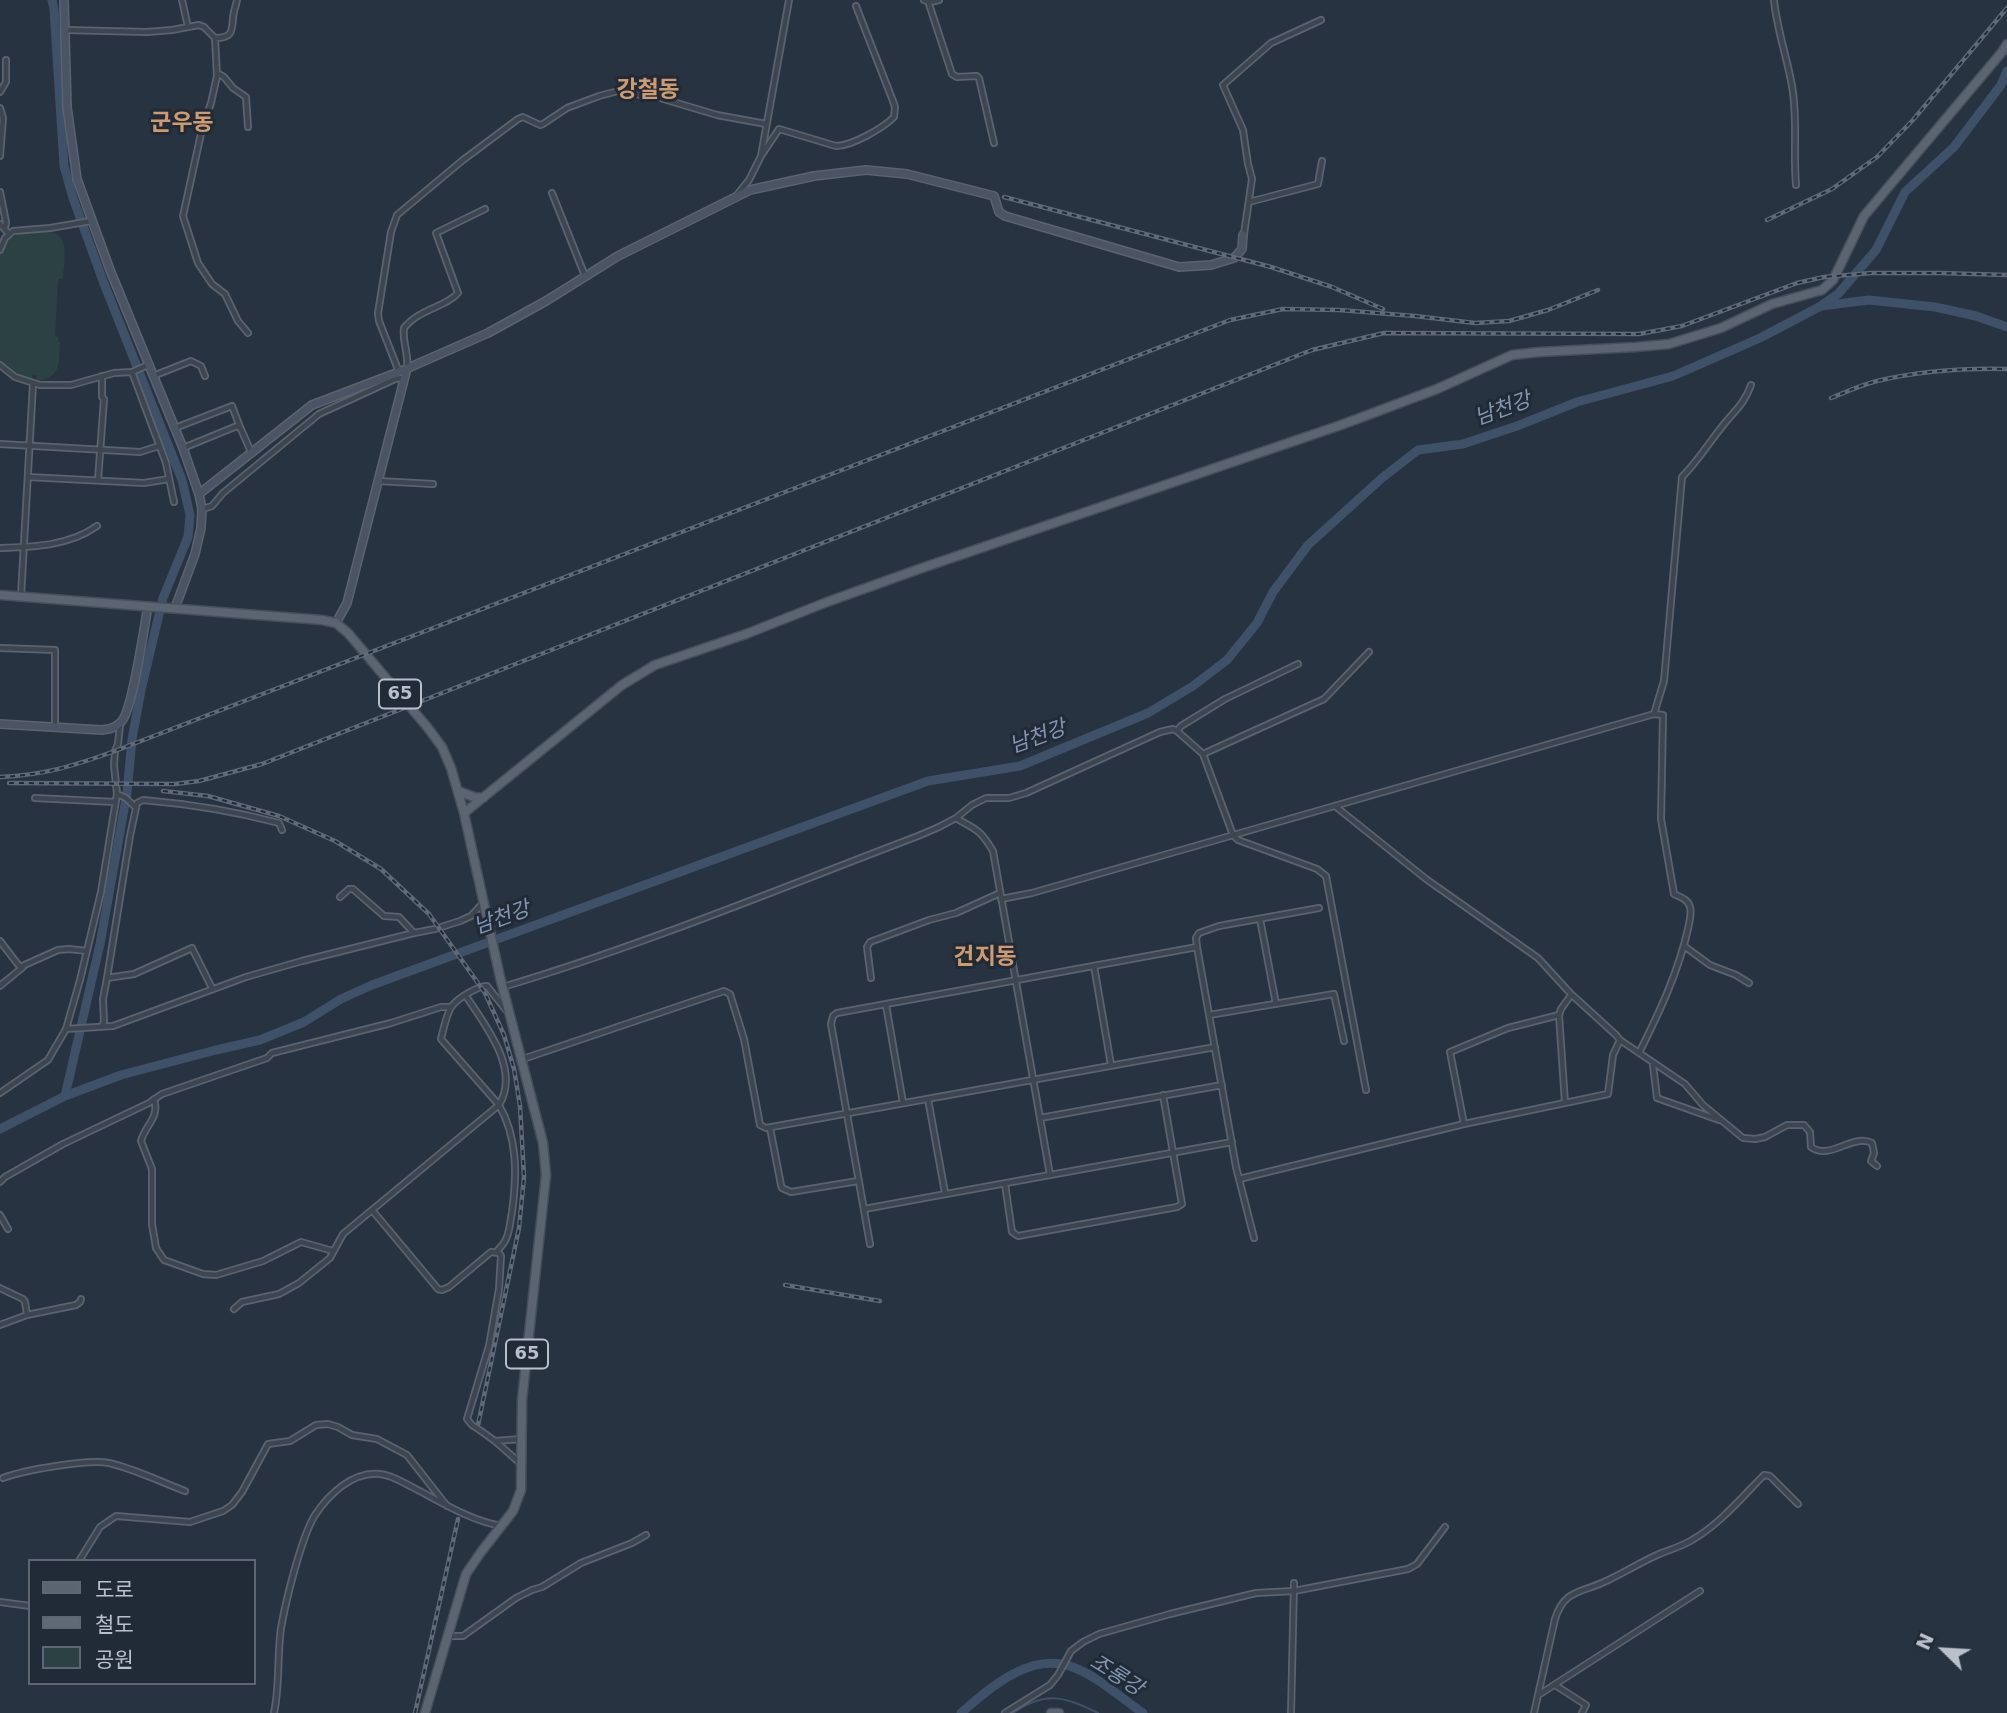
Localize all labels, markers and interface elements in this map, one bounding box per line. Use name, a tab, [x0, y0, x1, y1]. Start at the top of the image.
district label: 강철동	[616, 77, 680, 105]
district label: 군우동	[150, 110, 214, 138]
water label: 남천강	[1471, 388, 1535, 432]
road number: 65	[379, 680, 421, 708]
water label: 남천강	[1006, 716, 1070, 760]
water label: 남천강	[470, 897, 534, 941]
district label: 건지동	[953, 944, 1017, 972]
road number: 65	[506, 1339, 548, 1368]
legend	[28, 1559, 256, 1685]
text: 도로	[95, 1578, 134, 1602]
text: 철도	[95, 1613, 134, 1637]
north arrow	[1909, 1615, 1979, 1685]
text: N	[1912, 1630, 1938, 1653]
text: 공원	[95, 1648, 134, 1672]
water label: 조롱강	[1085, 1650, 1147, 1702]

